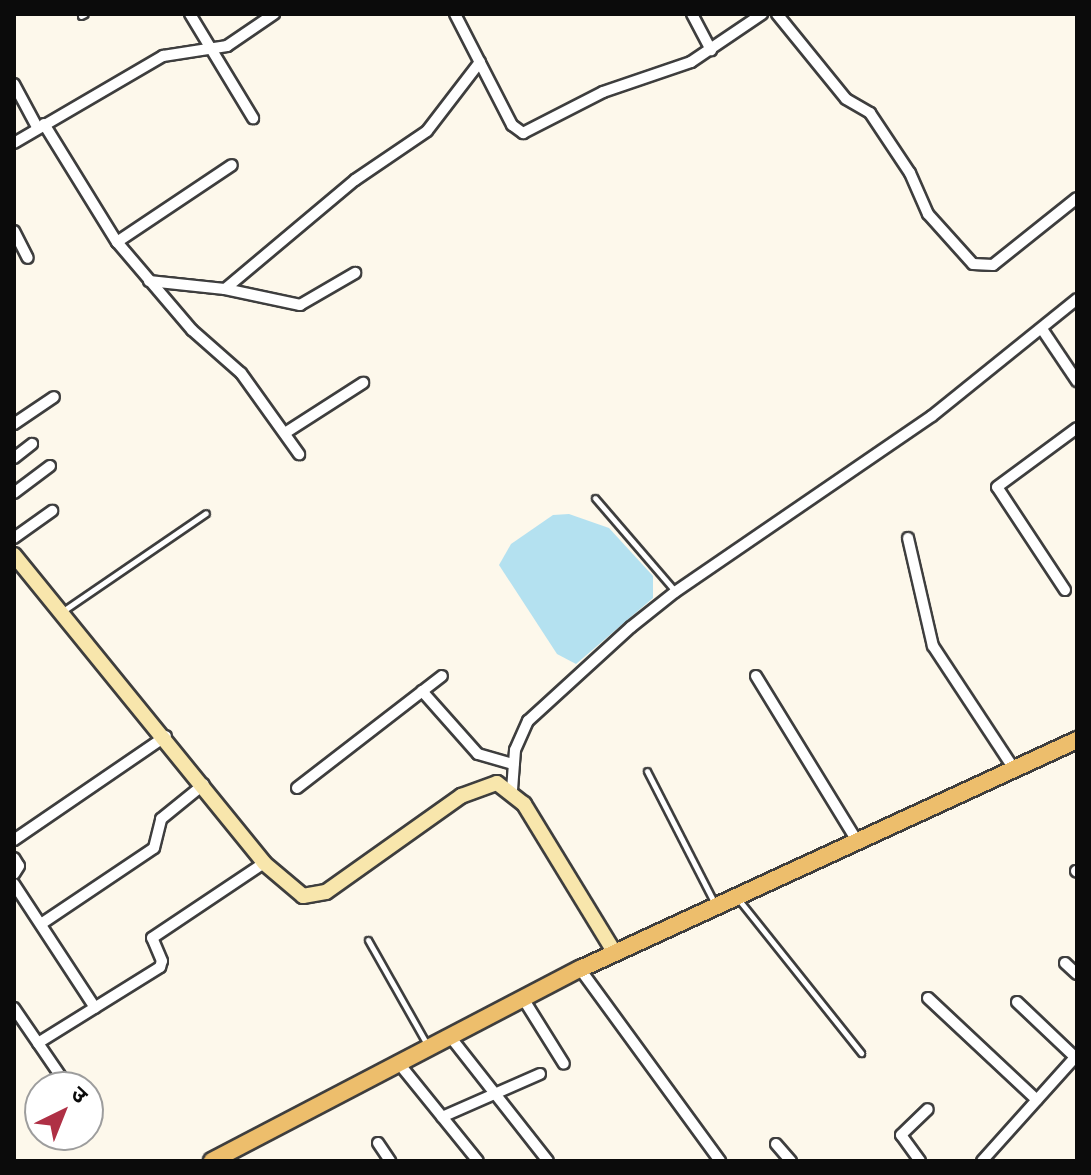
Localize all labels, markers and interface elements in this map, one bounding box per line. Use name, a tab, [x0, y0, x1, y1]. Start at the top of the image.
north arrow	[24, 1071, 104, 1151]
text: उ	[66, 1081, 93, 1108]

